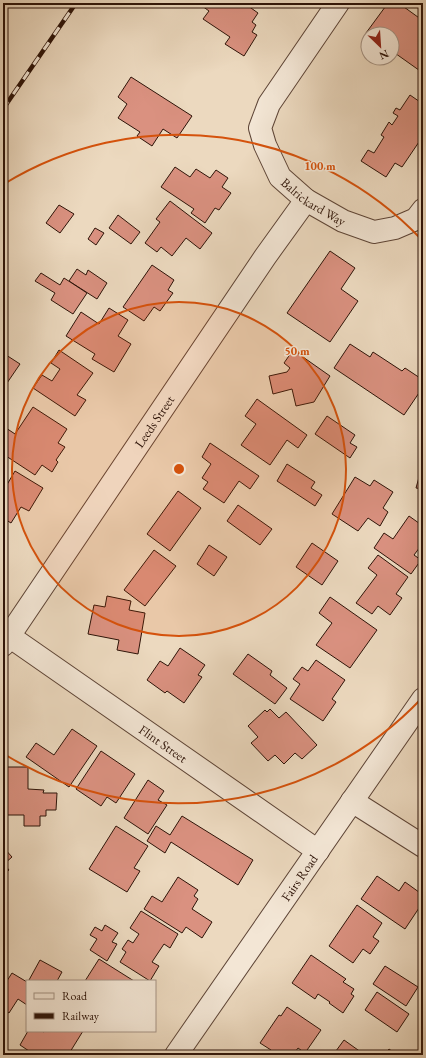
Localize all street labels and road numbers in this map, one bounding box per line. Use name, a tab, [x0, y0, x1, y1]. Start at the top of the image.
street label: Balrickard Way	[277, 174, 349, 230]
street label: Leeds Street	[131, 392, 178, 451]
street label: Flint Street	[136, 721, 191, 767]
street label: Fairs Road	[277, 851, 322, 904]

